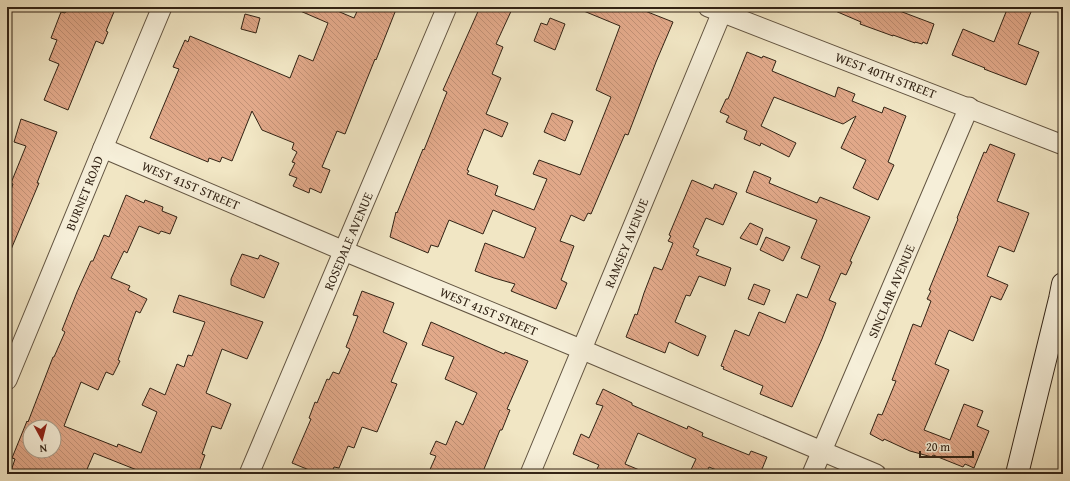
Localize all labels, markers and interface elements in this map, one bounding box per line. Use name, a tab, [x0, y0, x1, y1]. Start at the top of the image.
street label: WEST 40TH STREET	[832, 47, 940, 104]
street label: BURNET ROAD	[61, 153, 108, 234]
street label: WEST 41ST STREET	[139, 156, 243, 215]
street label: ROSEDALE AVENUE	[319, 189, 378, 293]
street label: RAMSEY AVENUE	[600, 195, 653, 291]
street label: SINCLAIR AVENUE	[863, 241, 920, 341]
street label: WEST 41ST STREET	[437, 282, 541, 341]
north arrow	[22, 419, 62, 459]
scale bar	[920, 433, 973, 459]
text: 20 m	[926, 438, 950, 455]
text: N	[38, 441, 48, 457]

